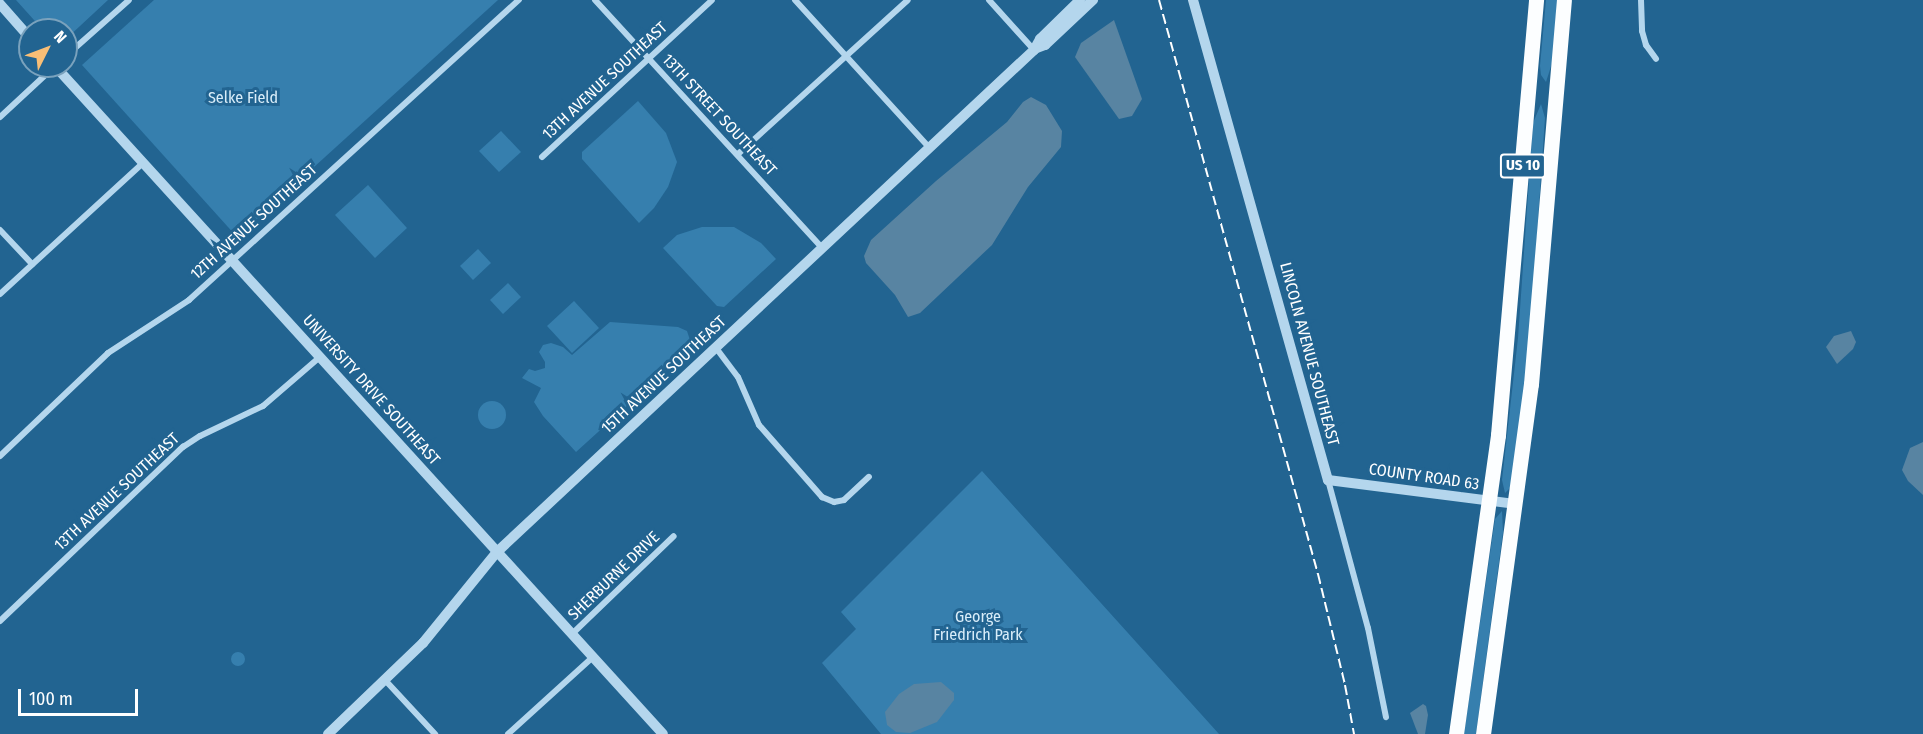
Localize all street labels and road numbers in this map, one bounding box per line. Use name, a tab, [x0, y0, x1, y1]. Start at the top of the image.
street label: 13TH AVENUE SOUTHEAST	[539, 18, 671, 144]
street label: 13TH STREET SOUTHEAST	[658, 50, 780, 180]
road number: US 10	[1499, 154, 1547, 178]
street label: 12TH AVENUE SOUTHEAST	[187, 160, 321, 284]
street label: LINCOLN AVENUE SOUTHEAST	[1275, 260, 1343, 448]
street label: UNIVERSITY DRIVE SOUTHEAST	[298, 311, 444, 469]
street label: 15TH AVENUE SOUTHEAST	[598, 312, 730, 438]
street label: 13TH AVENUE SOUTHEAST	[51, 429, 183, 555]
street label: COUNTY ROAD 63	[1368, 460, 1480, 494]
street label: SHERBURNE DRIVE	[564, 528, 664, 624]

